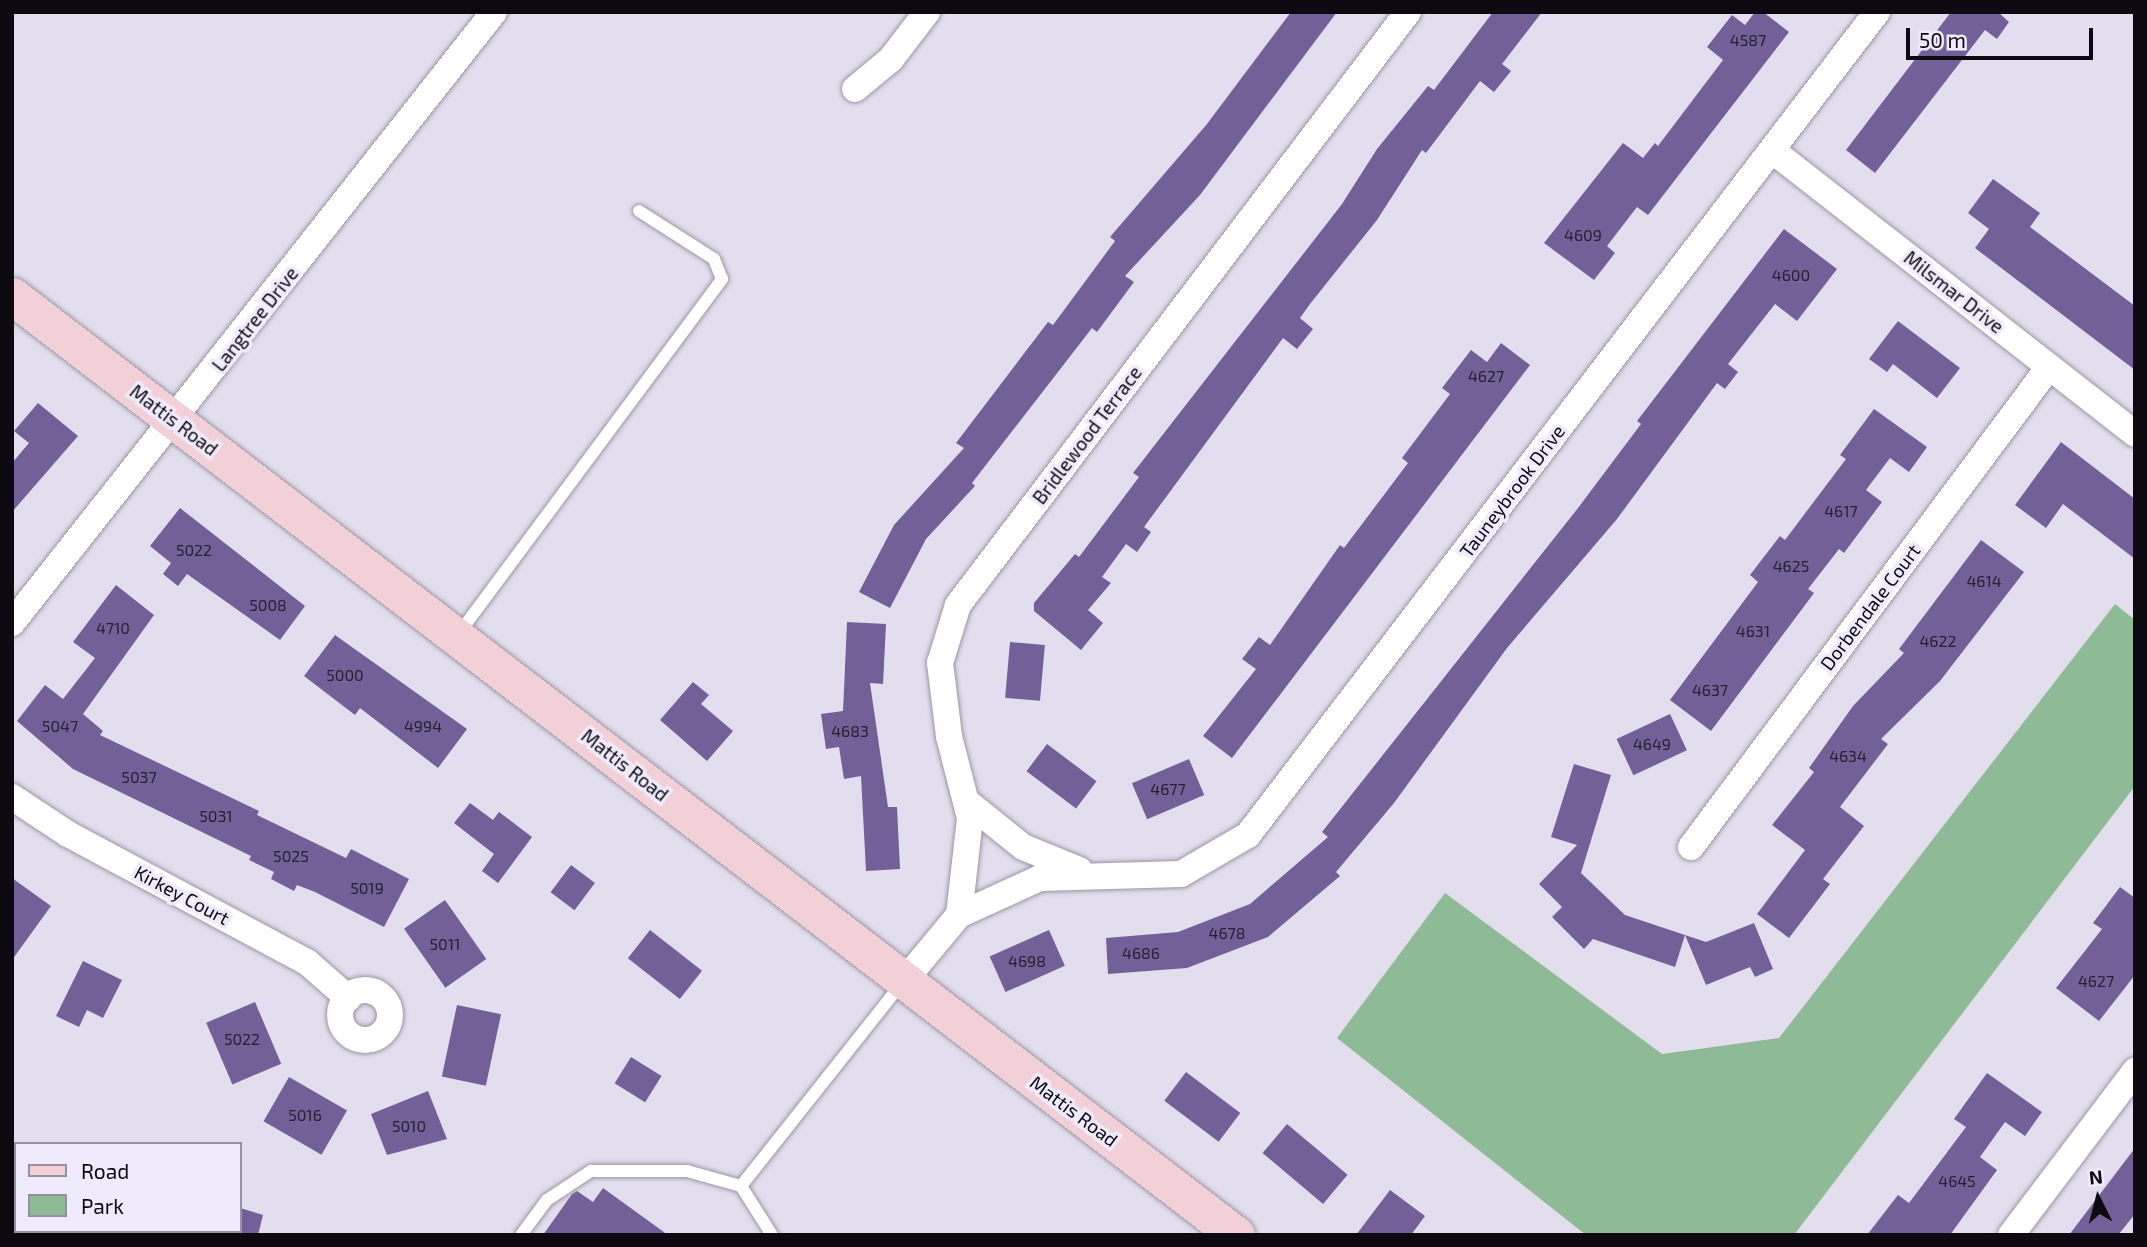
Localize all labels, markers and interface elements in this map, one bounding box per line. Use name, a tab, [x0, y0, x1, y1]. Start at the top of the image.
scale bar	[1909, 14, 2096, 58]
text: 50 m	[1919, 27, 1966, 52]
house number: 4587	[1730, 30, 1766, 50]
house number: 4609	[1564, 225, 1602, 245]
street label: Milsmar Drive	[1899, 246, 2009, 338]
street label: Langtree Drive	[207, 262, 303, 376]
house number: 4600	[1772, 265, 1810, 285]
street label: Bridlewood Terrace	[1028, 361, 1146, 509]
house number: 4627	[1468, 366, 1504, 386]
street label: Mattis Road	[126, 380, 222, 460]
street label: Tauneybrook Drive	[1455, 420, 1569, 562]
house number: 4617	[1824, 501, 1858, 521]
house number: 5022	[176, 540, 212, 560]
street label: Dorbendale Court	[1815, 540, 1925, 674]
house number: 4625	[1773, 556, 1809, 576]
house number: 4614	[1966, 571, 2002, 591]
house number: 5008	[249, 595, 287, 615]
house number: 4710	[96, 618, 130, 638]
house number: 4631	[1736, 621, 1770, 641]
house number: 4622	[1920, 631, 1956, 651]
house number: 5000	[326, 665, 364, 685]
house number: 4637	[1692, 680, 1728, 700]
house number: 5047	[42, 716, 78, 736]
house number: 4994	[404, 716, 442, 736]
house number: 4683	[831, 721, 869, 741]
street label: Mattis Road	[577, 724, 673, 806]
house number: 4649	[1633, 734, 1671, 754]
house number: 4634	[1829, 746, 1867, 766]
house number: 5037	[121, 767, 157, 787]
house number: 4677	[1150, 779, 1186, 799]
house number: 5031	[199, 806, 233, 826]
house number: 5025	[273, 846, 309, 866]
street label: Kirkey Court	[130, 860, 234, 930]
house number: 5019	[350, 878, 384, 898]
house number: 4678	[1209, 923, 1245, 943]
house number: 5011	[430, 934, 460, 954]
house number: 4686	[1122, 943, 1160, 963]
house number: 4698	[1008, 951, 1046, 971]
house number: 4627	[2078, 971, 2114, 991]
house number: 5022	[224, 1029, 260, 1049]
street label: Mattis Road	[1026, 1071, 1122, 1151]
house number: 5016	[288, 1105, 322, 1125]
house number: 5010	[392, 1116, 426, 1136]
legend	[14, 1142, 242, 1233]
text: Road	[81, 1158, 129, 1183]
north arrow	[2063, 1163, 2133, 1233]
text: N	[2088, 1164, 2104, 1189]
house number: 4645	[1938, 1171, 1976, 1191]
text: Park	[81, 1193, 124, 1218]

